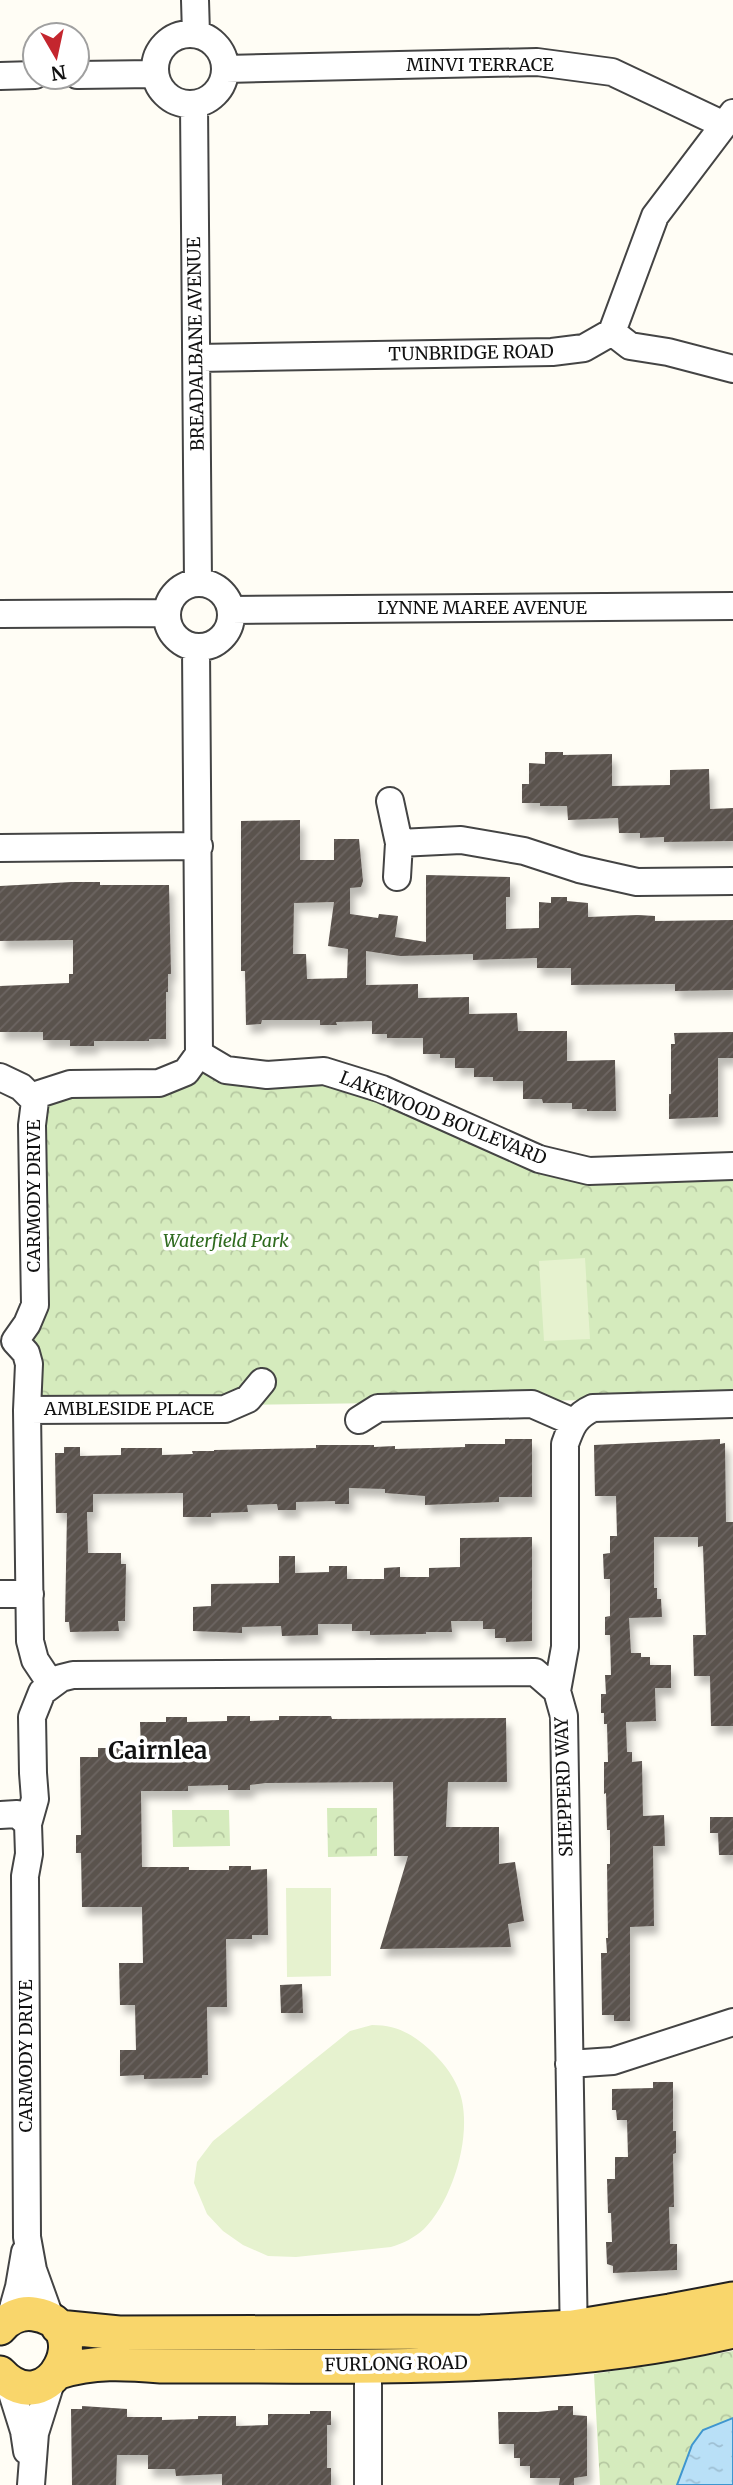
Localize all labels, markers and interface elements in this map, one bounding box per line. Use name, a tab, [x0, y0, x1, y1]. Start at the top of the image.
north arrow	[21, 21, 91, 91]
street label: MINVI TERRACE	[406, 53, 554, 76]
text: N	[49, 60, 68, 86]
street label: BREADALBANE AVENUE	[182, 236, 209, 451]
street label: TUNBRIDGE ROAD	[388, 340, 554, 365]
street label: LYNNE MAREE AVENUE	[377, 596, 587, 619]
street label: LAKEWOOD BOULEVARD	[336, 1065, 550, 1170]
street label: CARMODY DRIVE	[22, 1119, 45, 1272]
park label: Waterfield Park	[163, 1229, 289, 1252]
street label: AMBLESIDE PLACE	[43, 1397, 215, 1420]
street label: SHEPPERD WAY	[550, 1716, 577, 1858]
district label: Cairnlea	[108, 1735, 208, 1766]
street label: CARMODY DRIVE	[14, 1979, 37, 2132]
street label: FURLONG ROAD	[324, 2351, 468, 2376]

